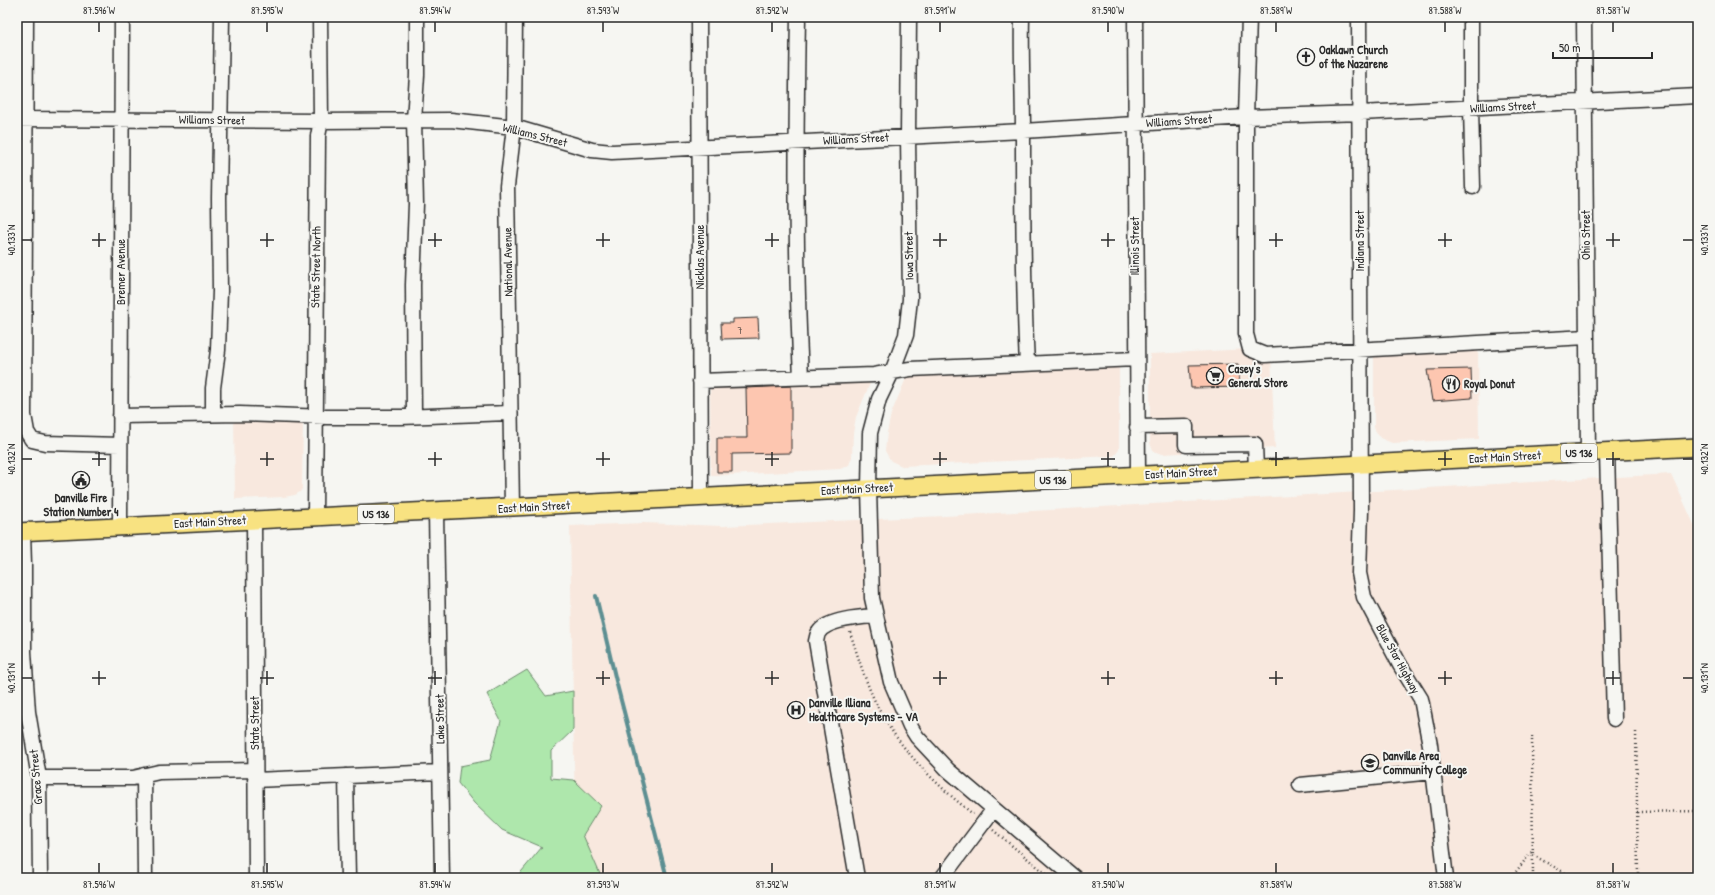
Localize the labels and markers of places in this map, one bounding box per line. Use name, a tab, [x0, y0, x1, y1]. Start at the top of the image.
place label: Oaklawn Church of the Nazarene	[1319, 41, 1389, 72]
church icon: Oaklawn Church of the Nazarene	[1296, 47, 1316, 67]
place label: Casey's General Store	[1228, 360, 1288, 391]
supermarket icon: Casey's General Store	[1205, 366, 1225, 386]
restaurant icon: Royal Donut	[1441, 374, 1461, 394]
place label: Royal Donut	[1464, 375, 1516, 393]
public building icon: Danville Fire Station Number 4	[71, 470, 91, 490]
place label: Danville Fire Station Number 4	[43, 489, 119, 520]
place label: Danville Illiana Healthcare Systems - VA	[809, 694, 918, 726]
hospital icon: Danville Illiana Healthcare Systems - VA	[786, 700, 806, 720]
place label: Danville Area Community College	[1383, 747, 1467, 779]
school or university icon: Danville Area Community College	[1360, 753, 1380, 773]

